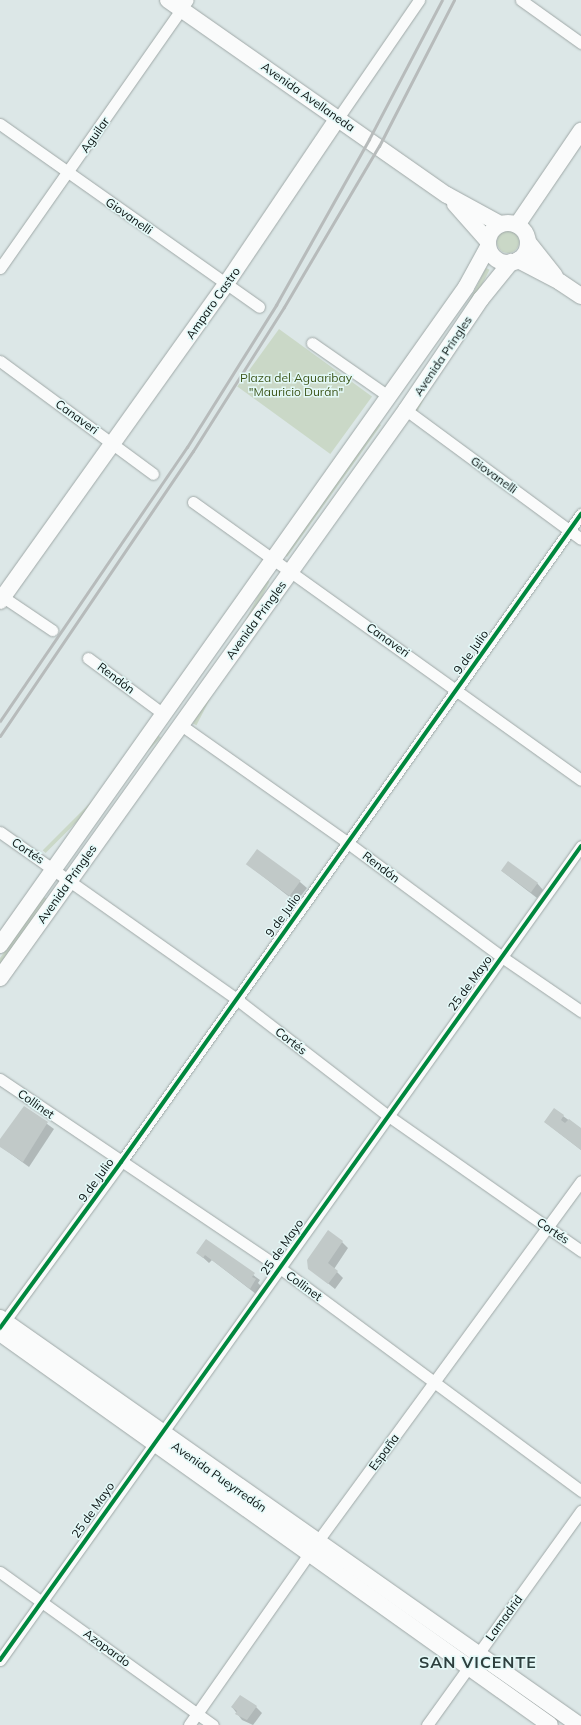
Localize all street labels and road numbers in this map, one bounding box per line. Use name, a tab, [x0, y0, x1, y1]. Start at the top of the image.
street label: Avenida Avellaneda	[258, 59, 358, 135]
street label: Aguilar	[78, 114, 112, 156]
street label: Giovanelli	[103, 195, 155, 237]
street label: Amparo Castro	[183, 264, 243, 342]
street label: Avenida Pringles	[411, 313, 475, 399]
street label: Canaveri	[53, 397, 101, 437]
street label: Giovanelli	[468, 453, 520, 497]
street label: Avenida Pringles	[223, 578, 289, 662]
street label: Canaveri	[364, 620, 412, 660]
street label: 9 de Julio	[451, 627, 491, 677]
street label: Rendón	[95, 659, 137, 697]
street label: Cortés	[9, 835, 47, 867]
street label: Avenida Pringles	[34, 842, 100, 926]
street label: Rendón	[360, 848, 402, 886]
street label: 9 de Julio	[262, 890, 304, 940]
street label: 25 de Mayo	[445, 952, 495, 1014]
street label: Cortés	[272, 1024, 310, 1058]
street label: Collinet	[15, 1086, 57, 1122]
street label: 9 de Julio	[75, 1155, 117, 1205]
street label: Cortés	[534, 1215, 572, 1247]
street label: 25 de Mayo	[257, 1216, 307, 1278]
street label: Collinet	[283, 1268, 325, 1304]
street label: España	[366, 1431, 402, 1473]
street label: Avenida Pueyrredón	[169, 1439, 269, 1515]
street label: 25 de Mayo	[68, 1479, 118, 1541]
street label: Lamadrid	[483, 1592, 525, 1644]
street label: Azopardo	[81, 1626, 133, 1670]

